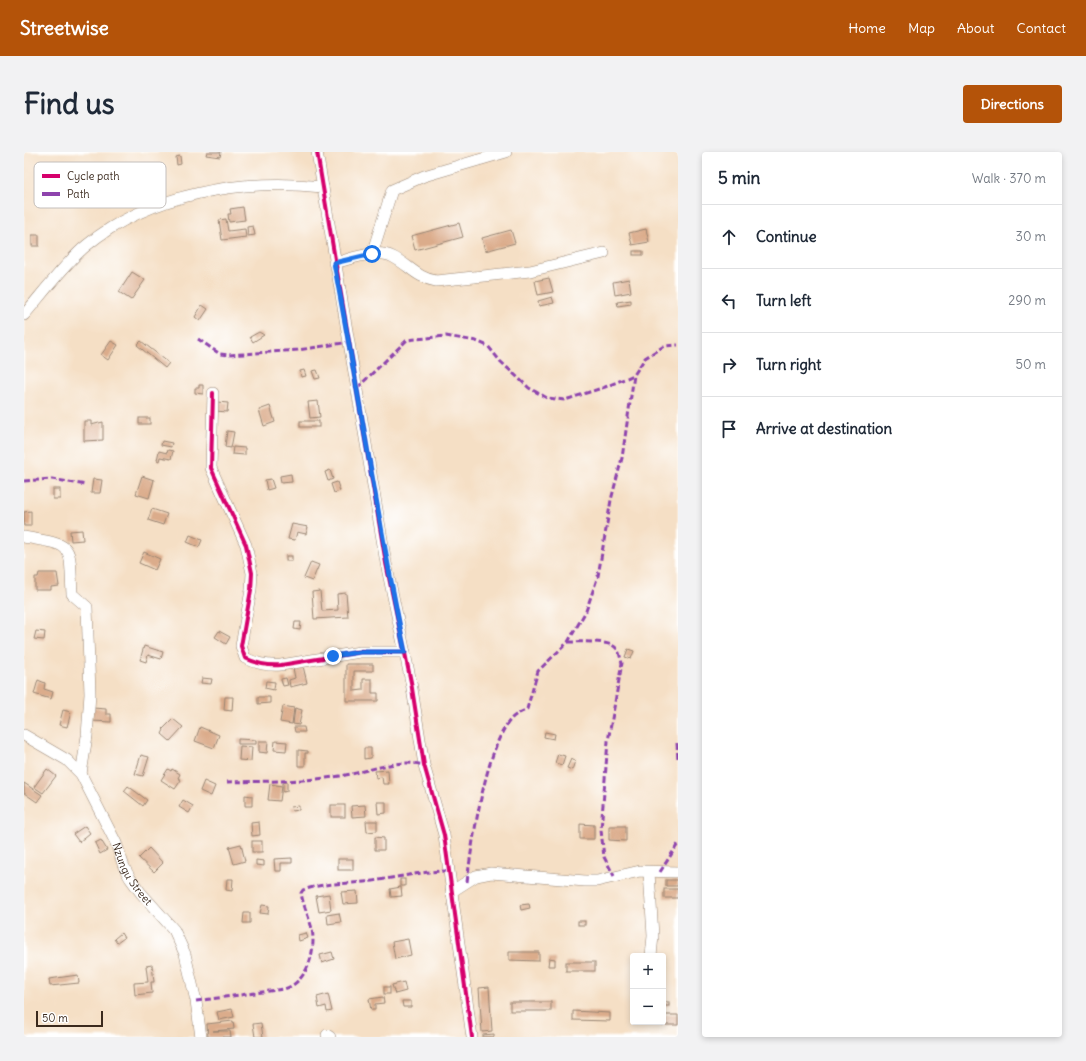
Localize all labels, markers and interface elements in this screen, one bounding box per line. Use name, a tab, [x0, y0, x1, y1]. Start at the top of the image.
text: Streetwise	[20, 16, 109, 40]
text: Home	[848, 19, 886, 37]
text: Map	[908, 19, 935, 37]
text: About	[957, 19, 995, 37]
text: Contact	[1017, 19, 1066, 37]
button: Directions	[963, 85, 1062, 123]
text: Find us	[24, 86, 115, 122]
legend	[34, 162, 166, 208]
text: 5 min	[718, 167, 760, 189]
text: Cycle path	[67, 169, 120, 183]
text: Walk · 370 m	[972, 170, 1046, 187]
text: Path	[67, 187, 90, 201]
icon: ahead	[718, 226, 740, 248]
text: Continue	[756, 227, 817, 246]
text: 30 m	[1016, 228, 1046, 245]
route start	[363, 245, 381, 263]
icon: left	[718, 290, 740, 312]
text: Turn left	[756, 291, 811, 310]
text: 290 m	[1008, 292, 1046, 309]
icon: right	[718, 354, 740, 376]
text: Turn right	[756, 355, 821, 374]
text: 50 m	[1015, 356, 1046, 373]
icon: arrive	[718, 418, 740, 440]
text: Arrive at destination	[756, 419, 892, 438]
route end	[324, 647, 342, 665]
street label: Nzungu Street	[109, 841, 156, 908]
map controls	[630, 953, 666, 1025]
button: +	[630, 953, 666, 989]
button: −	[630, 989, 666, 1025]
scale bar	[36, 1009, 103, 1028]
text: 50 m	[42, 1011, 68, 1025]

